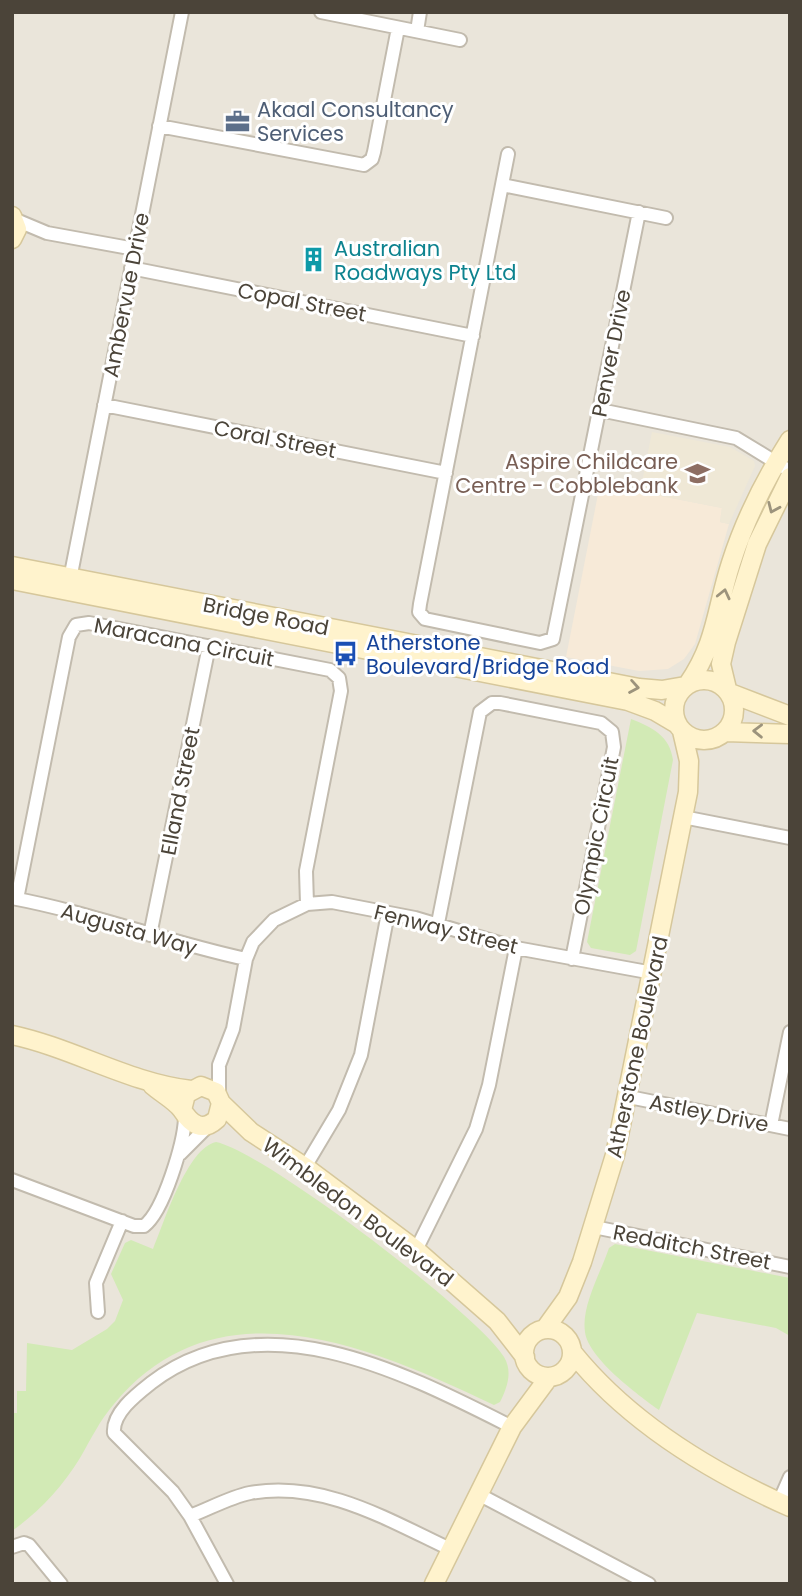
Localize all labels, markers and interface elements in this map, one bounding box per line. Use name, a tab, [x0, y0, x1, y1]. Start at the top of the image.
place label: Akaal Consultancy Services	[257, 95, 454, 148]
office icon: Akaal Consultancy Services	[223, 107, 251, 135]
street label: Ambervue Drive	[96, 210, 156, 380]
place label: Australian Roadways Pty Ltd	[334, 234, 517, 287]
building icon: Australian Roadways Pty Ltd	[300, 246, 328, 274]
street label: Copal Street	[235, 275, 369, 329]
street label: Penver Drive	[584, 287, 638, 419]
street label: Coral Street	[211, 413, 339, 465]
place label: Aspire Childcare Centre - Cobblebank	[455, 447, 678, 500]
school or university icon: Aspire Childcare Centre - Cobblebank	[684, 459, 712, 487]
one-way arrow	[767, 500, 781, 513]
one-way arrow	[715, 588, 730, 600]
street label: Bridge Road	[201, 590, 331, 642]
street label: Maracana Circuit	[92, 610, 276, 674]
place label: Atherstone Boulevard/Bridge Road	[366, 628, 609, 681]
bus stop icon: Atherstone Boulevard/Bridge Road	[332, 640, 360, 668]
one-way arrow	[628, 679, 640, 694]
street label: Elland Street	[153, 724, 207, 858]
one-way arrow	[752, 724, 763, 739]
street label: Olympic Circuit	[566, 754, 626, 918]
street label: Augusta Way	[58, 896, 201, 962]
street label: Fenway Street	[371, 897, 521, 961]
street label: Atherstone Boulevard	[599, 933, 675, 1161]
street label: Astley Drive	[647, 1087, 771, 1139]
street label: Wimbledon Boulevard	[257, 1131, 459, 1293]
street label: Redditch Street	[611, 1217, 773, 1277]

